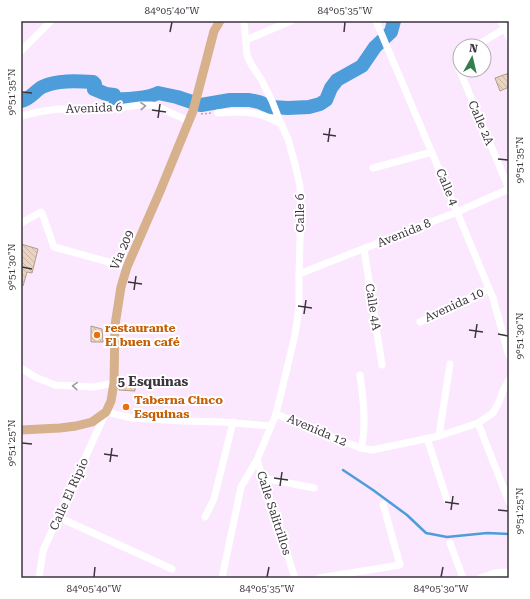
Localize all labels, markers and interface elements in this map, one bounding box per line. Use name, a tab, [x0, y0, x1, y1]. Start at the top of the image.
text: 84°05'40"W	[145, 5, 200, 16]
text: 84°05'35"W	[318, 5, 373, 16]
north arrow	[452, 38, 492, 78]
text: N	[468, 42, 479, 56]
text: 9°51'35"N	[6, 68, 17, 116]
street label: Calle 2A	[465, 99, 497, 148]
street label: Avenida 6	[65, 100, 123, 116]
one-way arrow	[140, 101, 146, 110]
text: 9°51'35"N	[514, 136, 525, 184]
street label: Calle 4	[433, 166, 461, 208]
street label: Calle 6	[293, 193, 307, 232]
street label: Avenida 8	[375, 216, 433, 250]
street label: Vía 209	[107, 228, 137, 272]
text: 9°51'30"N	[6, 243, 17, 291]
street label: Calle 4A	[362, 283, 384, 332]
street label: Avenida 10	[422, 285, 486, 325]
text: 9°51'30"N	[514, 312, 525, 360]
place label: restaurante El buen café	[105, 321, 180, 349]
marker: restaurante El buen café	[92, 330, 102, 340]
district label: 5 Esquinas	[118, 374, 189, 389]
one-way arrow	[72, 382, 78, 390]
place label: Taberna Cinco Esquinas	[134, 393, 223, 421]
marker: Taberna Cinco Esquinas	[121, 402, 131, 412]
street label: Avenida 12	[285, 411, 349, 449]
text: 9°51'25"N	[6, 419, 17, 467]
street label: Calle El Ripio	[47, 456, 91, 532]
street label: Calle Salitrillos	[254, 469, 294, 557]
text: 9°51'25"N	[514, 487, 525, 535]
text: 84°05'40"W	[67, 583, 122, 594]
text: 84°05'35"W	[240, 583, 295, 594]
text: 84°05'30"W	[414, 583, 469, 594]

